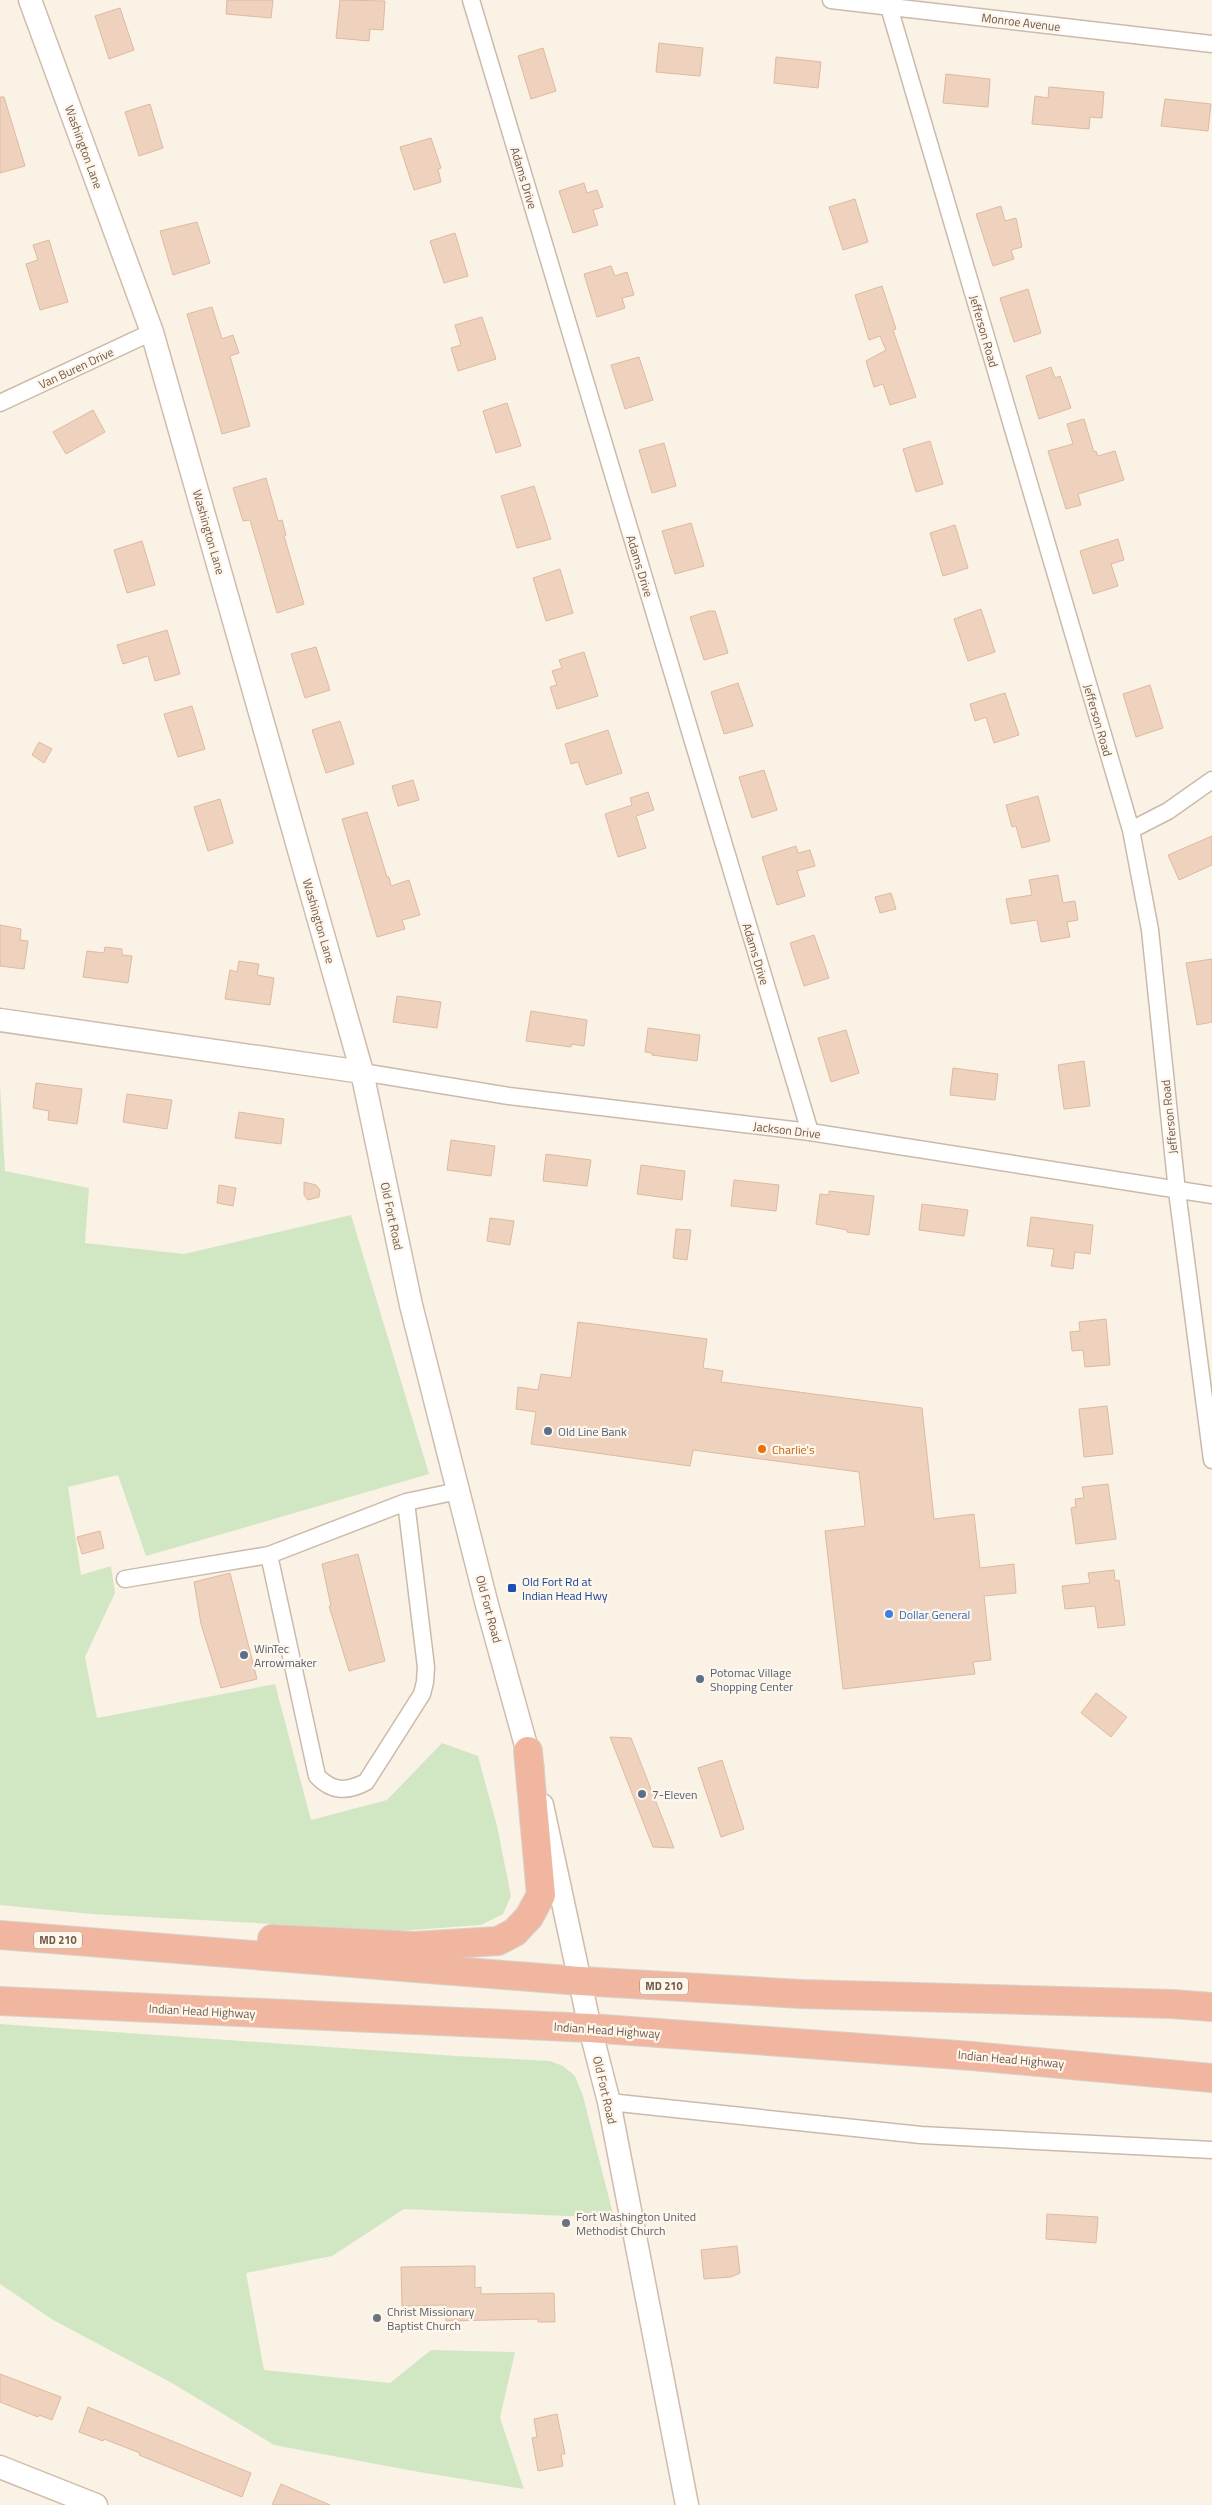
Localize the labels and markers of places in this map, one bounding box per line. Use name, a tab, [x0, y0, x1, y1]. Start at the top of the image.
place label: Old Line Bank	[558, 1422, 627, 1441]
marker: Old Line Bank	[542, 1425, 554, 1437]
place label: Charlie's	[772, 1440, 815, 1459]
marker: Charlie's	[756, 1443, 768, 1455]
place label: Old Fort Rd at Indian Head Hwy	[522, 1572, 608, 1605]
marker: Old Fort Rd at Indian Head Hwy	[506, 1582, 518, 1594]
place label: Dollar General	[899, 1605, 970, 1624]
marker: Dollar General	[883, 1608, 895, 1620]
place label: WinTec Arrowmaker	[254, 1639, 317, 1672]
marker: WinTec Arrowmaker	[238, 1649, 250, 1661]
place label: Potomac Village Shopping Center	[710, 1663, 793, 1696]
marker: Potomac Village Shopping Center	[694, 1673, 706, 1685]
place label: 7-Eleven	[652, 1785, 698, 1804]
marker: 7-Eleven	[636, 1788, 648, 1800]
place label: Fort Washington United Methodist Church	[576, 2207, 696, 2240]
marker: Fort Washington United Methodist Church	[560, 2217, 572, 2229]
place label: Christ Missionary Baptist Church	[387, 2302, 475, 2335]
marker: Christ Missionary Baptist Church	[371, 2312, 383, 2324]

